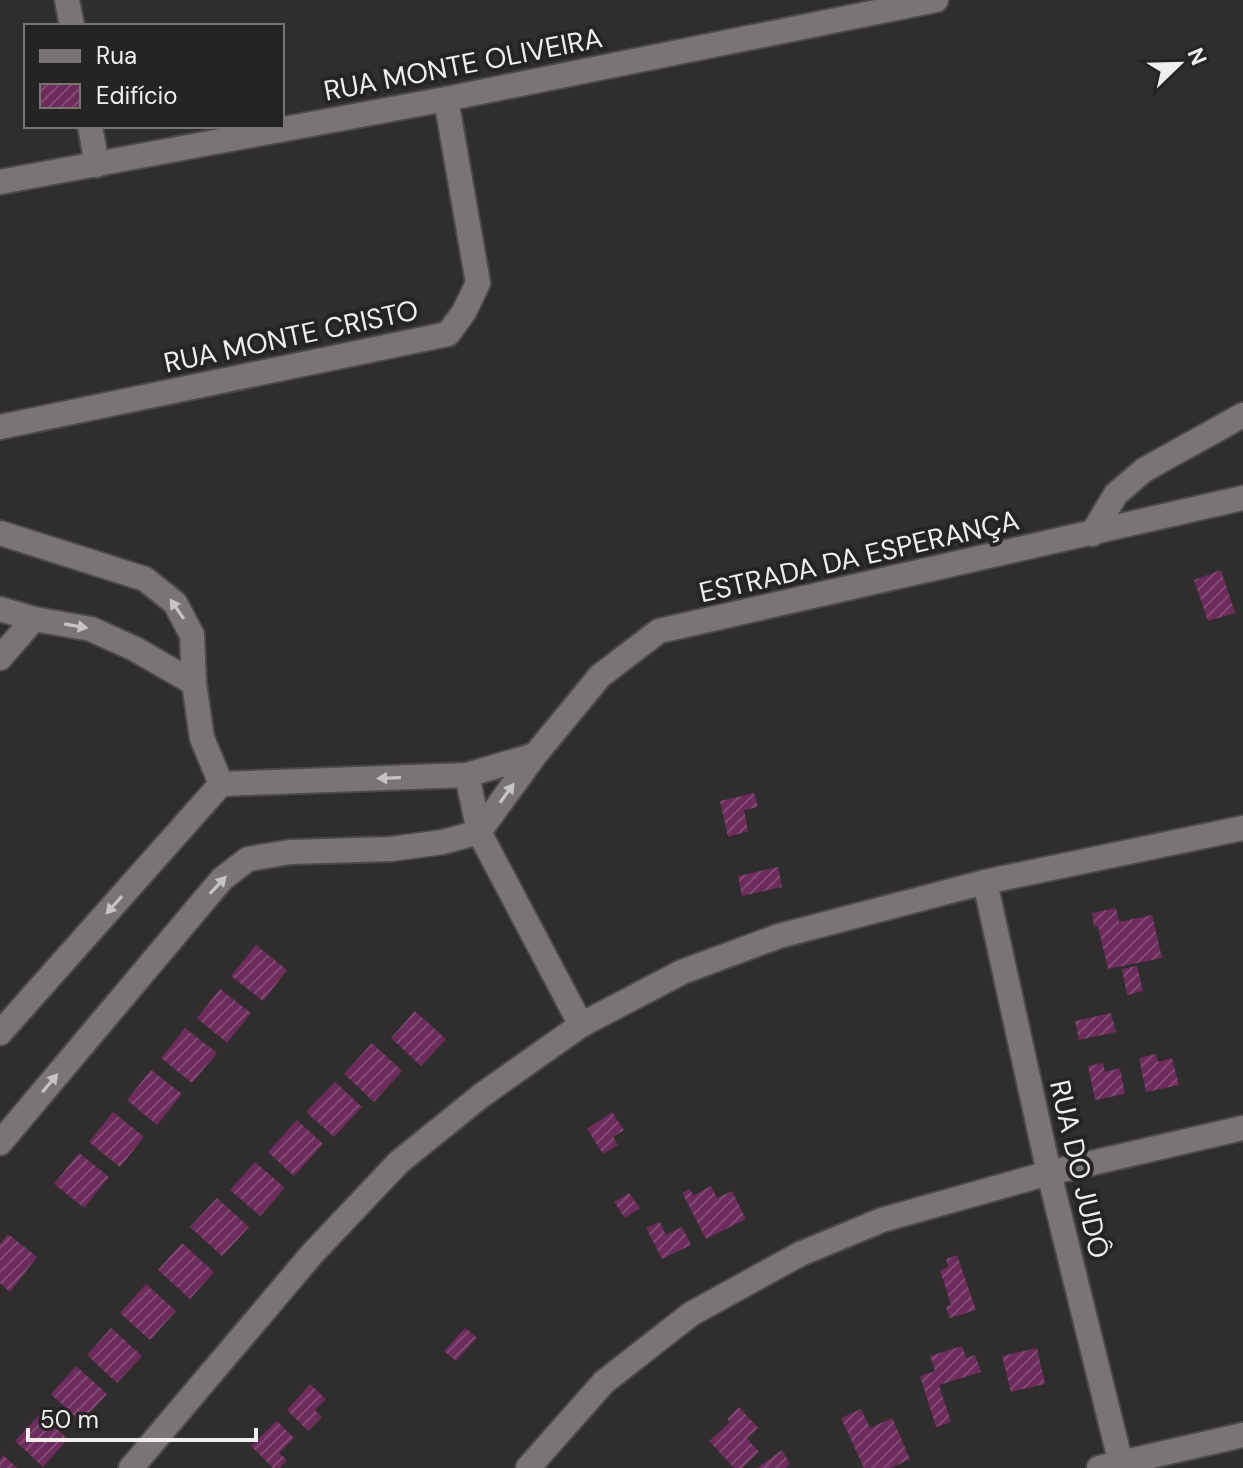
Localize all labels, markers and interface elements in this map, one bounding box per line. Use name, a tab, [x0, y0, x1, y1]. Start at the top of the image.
street label: RUA MONTE OLIVEIRA	[321, 19, 606, 110]
legend	[24, 24, 284, 128]
north arrow	[1139, 24, 1219, 104]
text: Rua	[96, 40, 137, 71]
text: N	[1180, 43, 1213, 69]
text: Edifício	[96, 80, 178, 111]
street label: RUA MONTE CRISTO	[161, 291, 422, 382]
street label: ESTRADA DA ESPERANÇA	[696, 502, 1023, 611]
one-way arrow	[169, 599, 184, 620]
one-way arrow	[64, 621, 89, 633]
one-way arrow	[376, 771, 401, 784]
one-way arrow	[499, 782, 515, 804]
one-way arrow	[209, 876, 227, 895]
one-way arrow	[105, 896, 123, 915]
one-way arrow	[41, 1073, 58, 1093]
street label: RUA DO JUDÔ	[1041, 1076, 1118, 1262]
scale bar	[28, 1392, 256, 1442]
text: 50 m	[40, 1404, 99, 1435]

